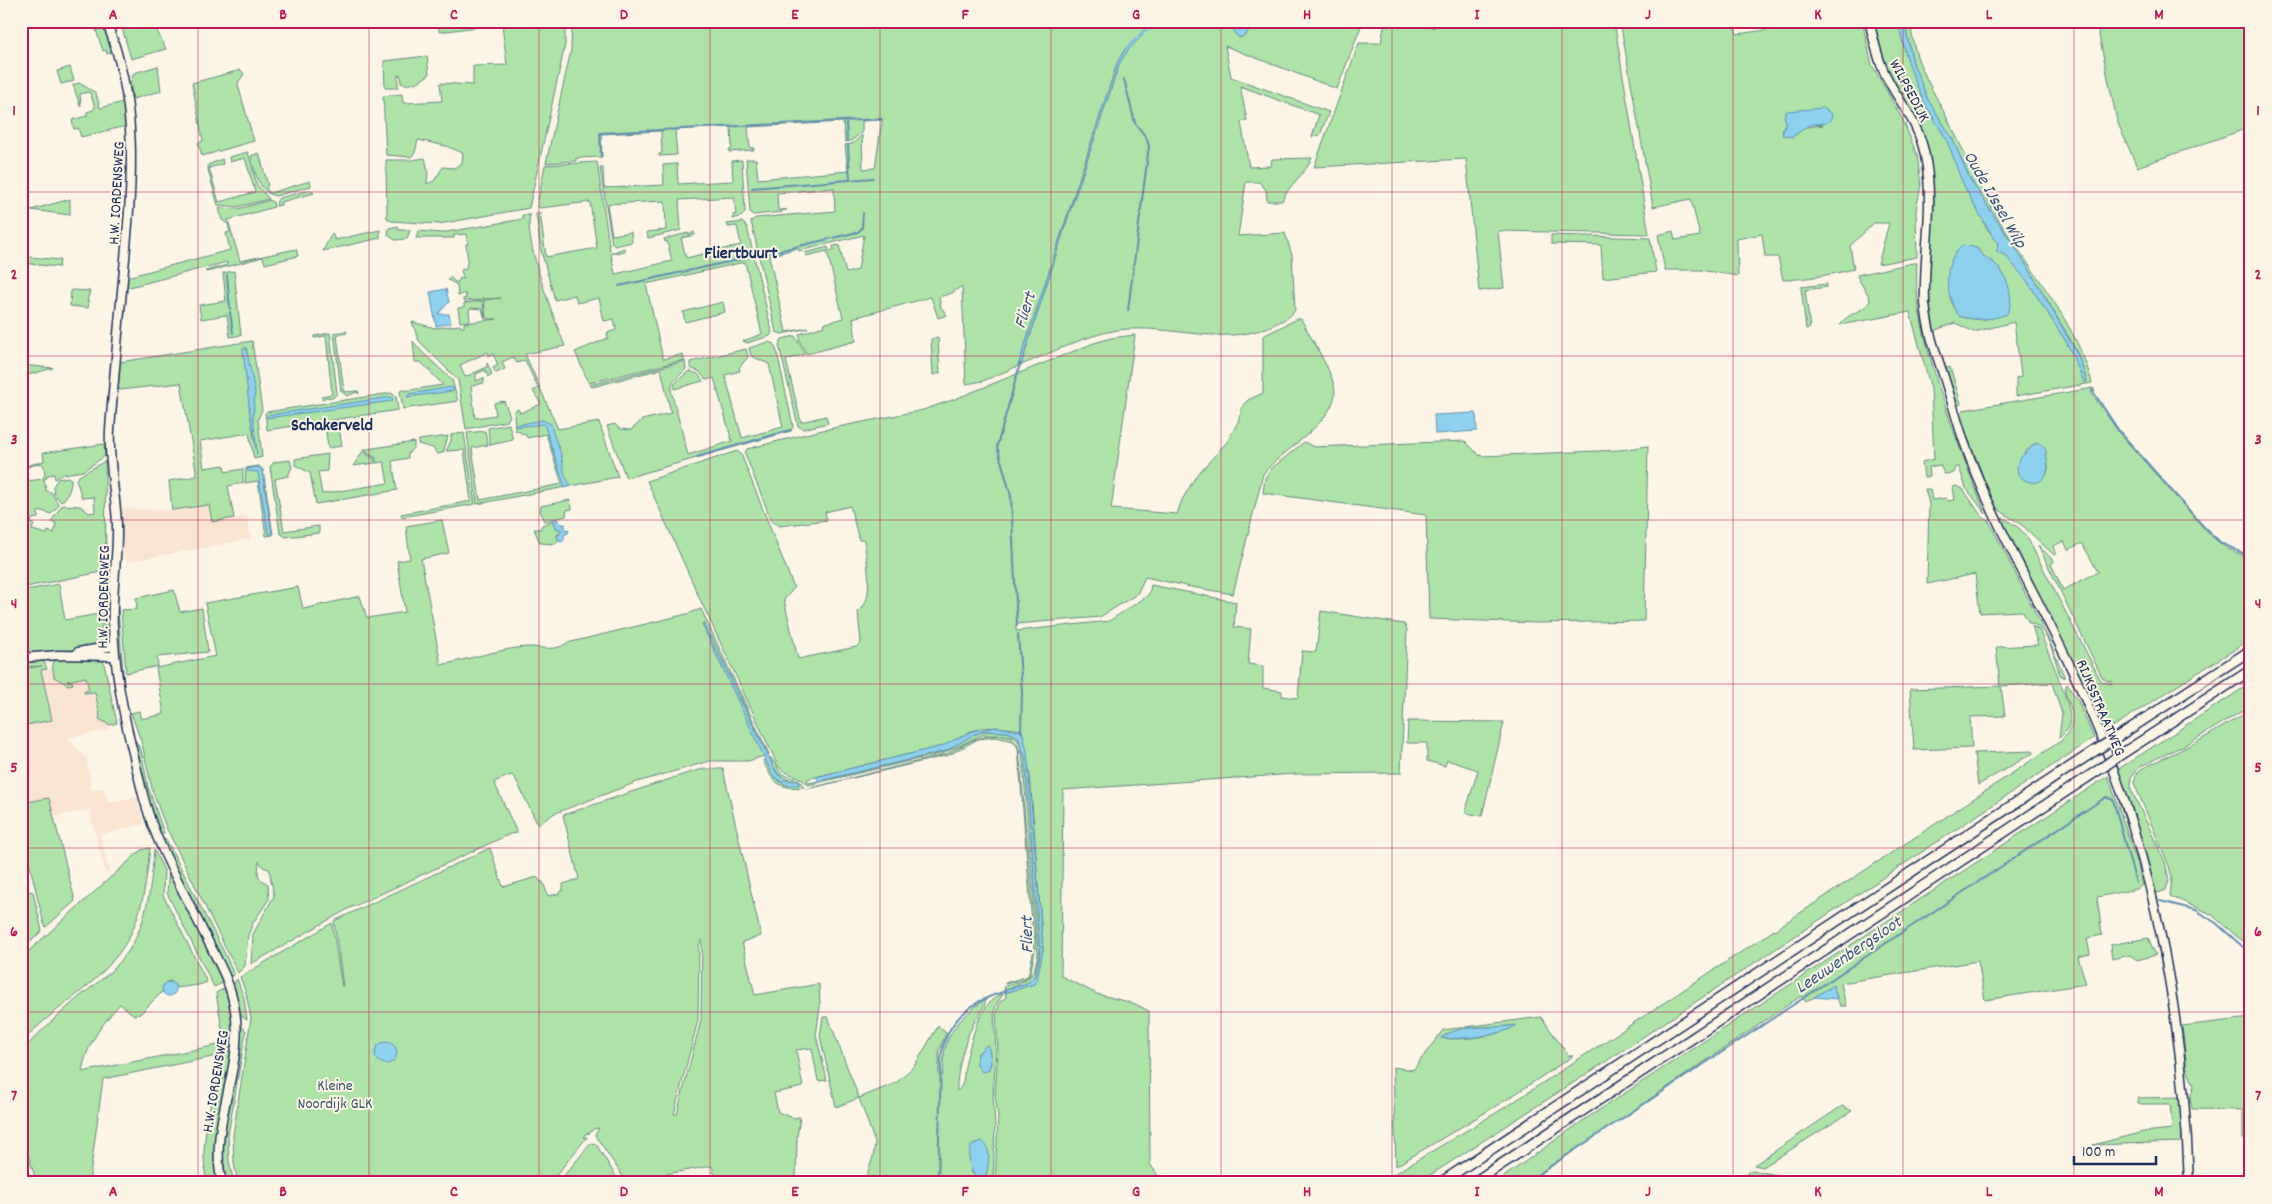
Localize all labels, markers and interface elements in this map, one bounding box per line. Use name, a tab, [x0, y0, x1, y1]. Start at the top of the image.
text: A	[109, 4, 118, 27]
text: B	[279, 4, 287, 27]
text: C	[450, 4, 458, 27]
text: D	[620, 4, 629, 27]
text: E	[791, 4, 799, 27]
text: F	[961, 4, 969, 27]
text: G	[1132, 4, 1140, 27]
text: H	[1303, 4, 1311, 27]
text: I	[1475, 4, 1481, 27]
text: J	[1645, 4, 1651, 27]
text: K	[1814, 4, 1822, 27]
text: L	[1986, 4, 1993, 27]
text: M	[2154, 4, 2164, 27]
street label: WILPSEDIJK	[1883, 55, 1935, 127]
text: 1	[12, 100, 16, 123]
text: 1	[2256, 100, 2260, 123]
street label: H.W. IORDENSWEG	[103, 141, 132, 245]
water label: Oude IJssel Wilp	[1956, 147, 2032, 254]
district label: Fliertbuurt	[704, 242, 778, 267]
text: 2	[11, 264, 18, 287]
text: 2	[2255, 264, 2262, 287]
water label: Fliert	[1009, 287, 1045, 332]
district label: Schakerveld	[291, 414, 373, 439]
text: 3	[10, 429, 18, 452]
text: 3	[2254, 429, 2262, 452]
street label: H.W. IORDENSWEG	[92, 545, 117, 649]
text: 4	[11, 593, 17, 616]
text: 4	[2255, 593, 2261, 616]
street label: RIJKSSTRAATWEG	[2069, 656, 2130, 760]
text: 5	[10, 757, 18, 780]
text: 5	[2254, 757, 2262, 780]
water label: Leeuwenbergsloot	[1791, 910, 1910, 1001]
water label: Fliert	[1016, 914, 1041, 954]
text: 6	[10, 921, 18, 944]
text: 6	[2254, 921, 2262, 944]
street label: H.W. IORDENSWEG	[197, 1029, 236, 1134]
park label: Kleine Noordijk GLK	[298, 1075, 372, 1116]
text: 7	[11, 1085, 17, 1108]
text: 7	[2255, 1085, 2261, 1108]
scale bar	[2074, 1134, 2157, 1166]
text: 100 m	[2082, 1142, 2115, 1164]
text: A	[109, 1181, 118, 1204]
text: B	[279, 1181, 287, 1204]
text: C	[450, 1181, 458, 1204]
text: D	[620, 1181, 629, 1204]
text: E	[791, 1181, 799, 1204]
text: F	[961, 1181, 969, 1204]
text: G	[1132, 1181, 1140, 1204]
text: H	[1303, 1181, 1311, 1204]
text: I	[1475, 1181, 1481, 1204]
text: J	[1645, 1181, 1651, 1204]
text: K	[1814, 1181, 1822, 1204]
text: L	[1986, 1181, 1993, 1204]
text: M	[2154, 1181, 2164, 1204]

